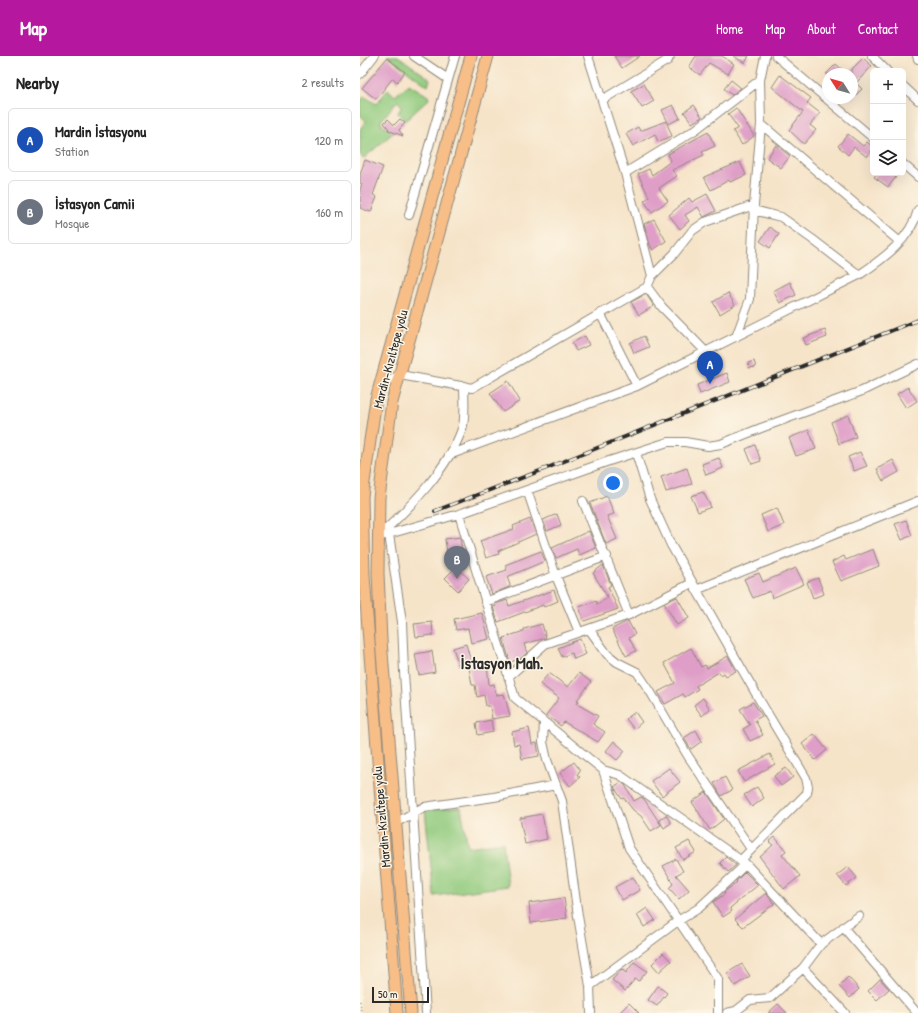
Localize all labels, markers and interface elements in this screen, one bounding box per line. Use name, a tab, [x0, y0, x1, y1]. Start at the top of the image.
text: Map	[20, 15, 47, 41]
text: Home	[716, 19, 743, 38]
text: Map	[765, 19, 785, 38]
text: About	[807, 19, 836, 38]
text: Contact	[858, 19, 898, 38]
north arrow	[822, 68, 858, 104]
map controls	[870, 68, 906, 176]
button: +	[870, 68, 906, 104]
text: Nearby	[16, 71, 59, 94]
text: 2 results	[302, 73, 344, 91]
button: −	[870, 104, 906, 140]
text: Mardin İstasyonu	[55, 121, 146, 142]
text: A	[27, 131, 33, 149]
text: 120 m	[315, 131, 343, 149]
button: layers	[870, 140, 906, 176]
text: Station	[55, 142, 89, 160]
text: İstasyon Camii	[55, 193, 135, 214]
text: B	[27, 203, 33, 221]
text: 160 m	[315, 203, 343, 221]
text: Mosque	[55, 214, 89, 232]
street label: Mardin-Kızıltepe yolu	[368, 308, 412, 410]
pin: A	[697, 351, 723, 384]
your location	[603, 473, 623, 493]
pin: B	[444, 546, 470, 579]
district label: İstasyon Mah.	[461, 651, 544, 675]
street label: Mardin-Kızıltepe yolu	[368, 766, 394, 868]
scale bar	[372, 985, 429, 1004]
text: 50 m	[378, 987, 398, 1001]

